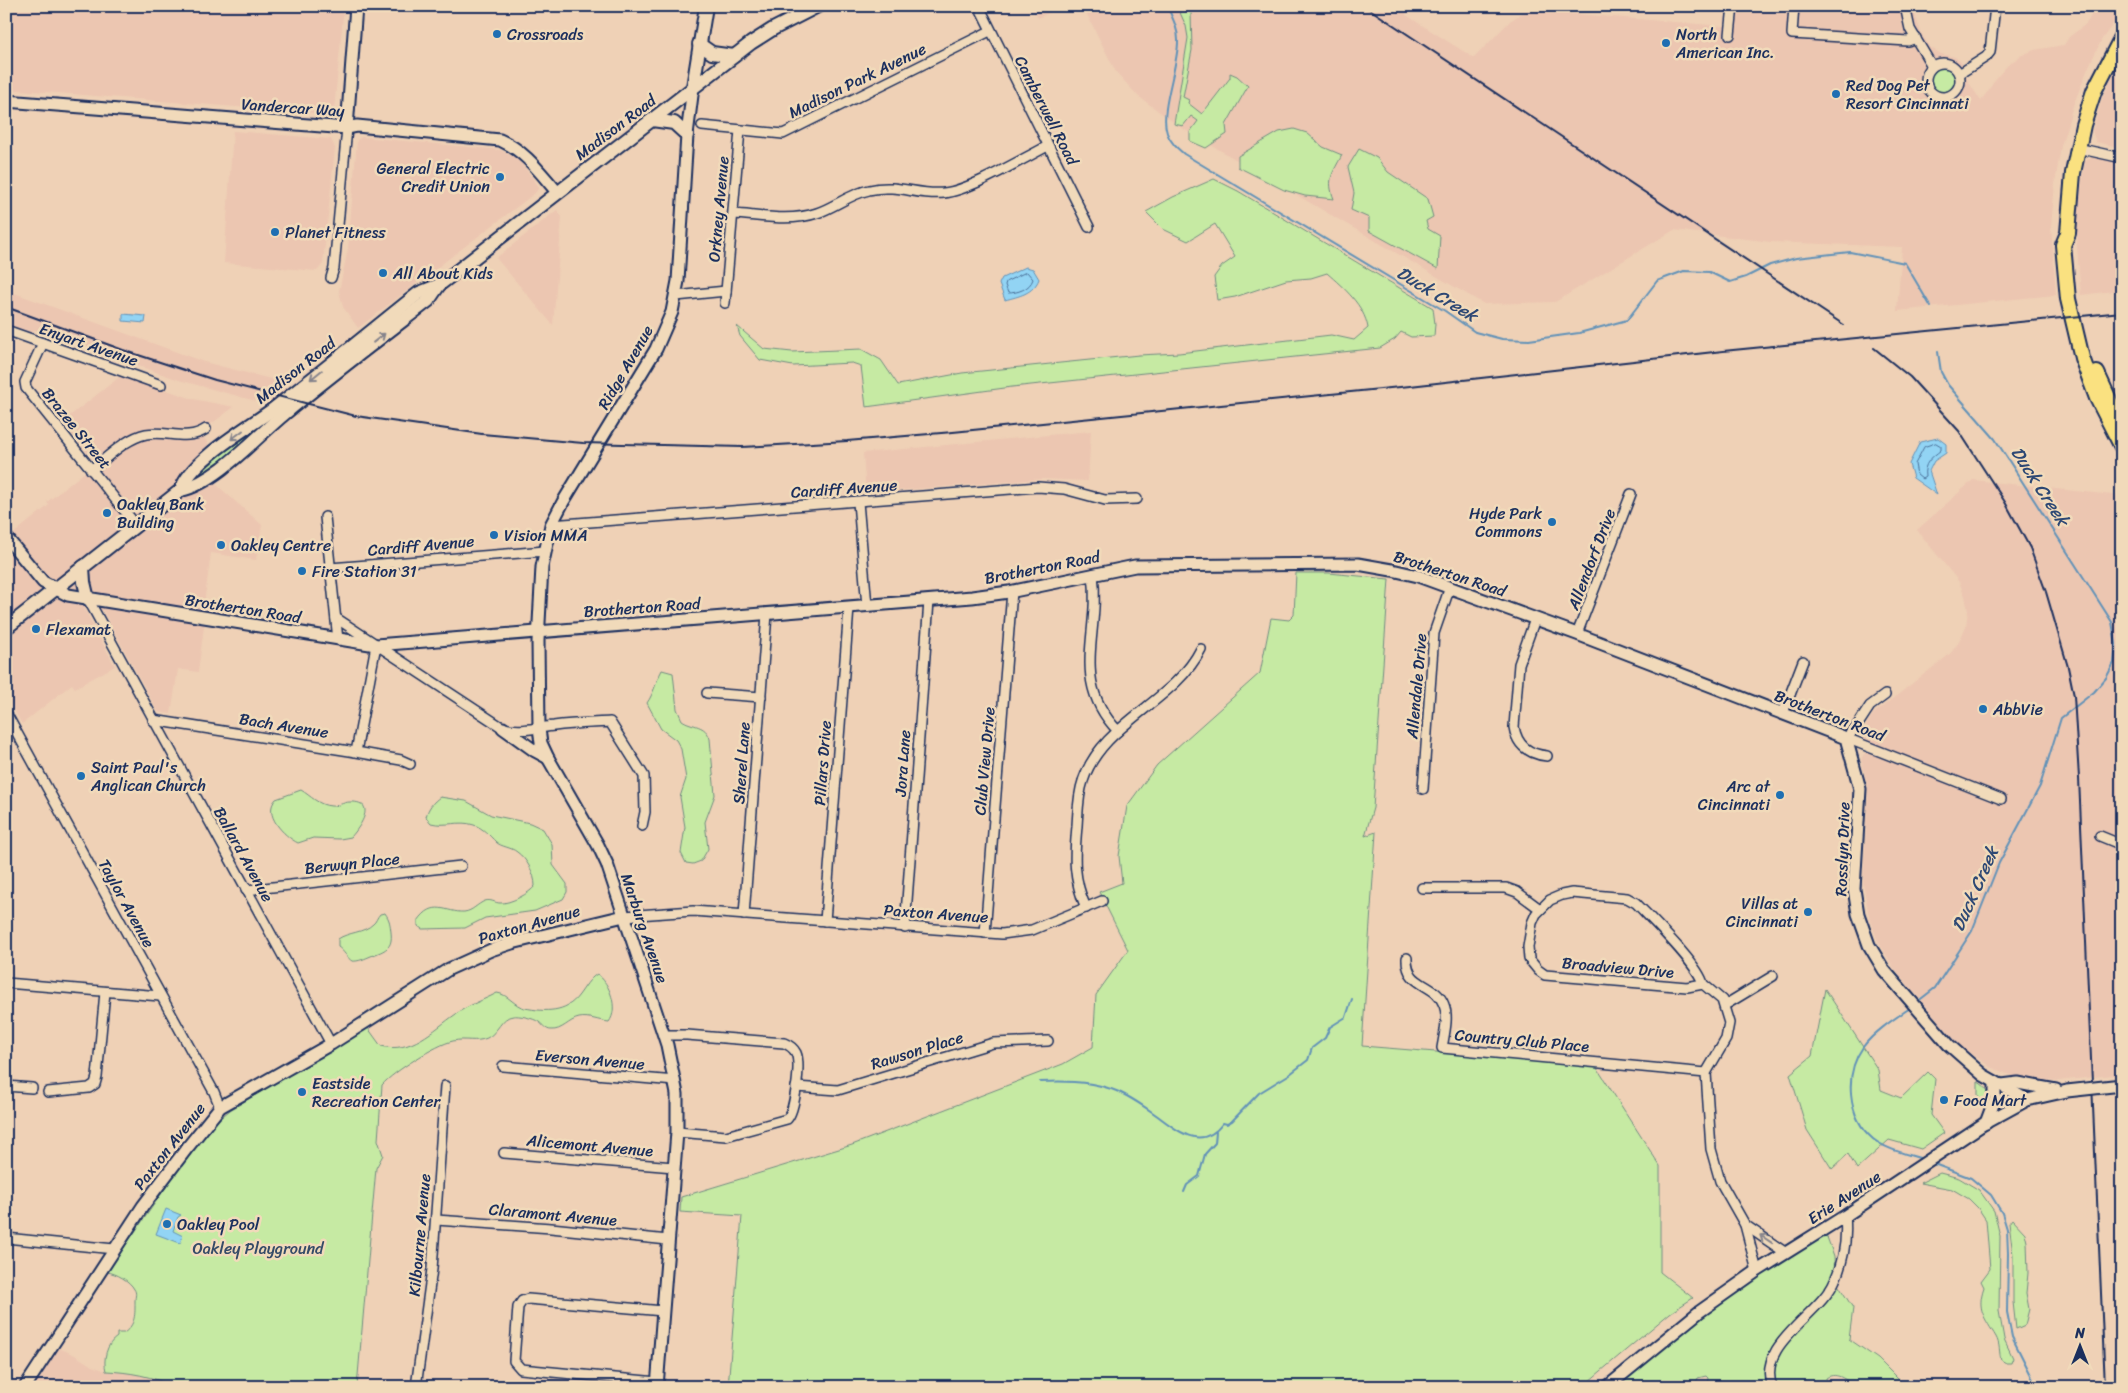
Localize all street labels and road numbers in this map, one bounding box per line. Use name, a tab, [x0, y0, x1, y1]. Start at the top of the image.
street label: Madison Park Avenue	[783, 34, 931, 126]
street label: Camberwell Road	[1006, 50, 1087, 172]
street label: Madison Road	[568, 86, 664, 168]
street label: Vandercar Way	[240, 89, 346, 126]
street label: Orkney Avenue	[699, 155, 738, 263]
street label: Enyart Avenue	[35, 314, 142, 375]
street label: Ridge Avenue	[589, 319, 662, 415]
street label: Madison Road	[248, 328, 343, 411]
street label: Brazee Street	[34, 381, 119, 476]
street label: Cardiff Avenue	[790, 470, 898, 507]
street label: Allendorf Drive	[1558, 504, 1624, 615]
street label: Cardiff Avenue	[367, 526, 476, 565]
street label: Brotherton Road	[982, 542, 1104, 593]
street label: Brotherton Road	[1390, 542, 1511, 606]
street label: Brotherton Road	[183, 585, 305, 632]
street label: Brotherton Road	[583, 589, 703, 626]
street label: Allendale Drive	[1397, 632, 1436, 741]
street label: Brotherton Road	[1770, 681, 1891, 751]
street label: Bach Avenue	[237, 704, 331, 747]
street label: Club View Drive	[965, 706, 1004, 817]
street label: Pillars Drive	[805, 719, 840, 807]
street label: Sherel Lane	[724, 721, 759, 805]
street label: Jora Lane	[886, 729, 919, 798]
street label: Ballard Avenue	[205, 801, 282, 907]
street label: Rosslyn Drive	[1826, 801, 1859, 897]
street label: Berwyn Place	[303, 844, 401, 883]
street label: Taylor Avenue	[90, 853, 163, 953]
street label: Marburg Avenue	[612, 869, 677, 987]
street label: Paxton Avenue	[883, 895, 989, 932]
street label: Paxton Avenue	[475, 896, 584, 953]
street label: Broadview Drive	[1561, 948, 1675, 987]
street label: Country Club Place	[1454, 1020, 1591, 1061]
street label: Rawson Place	[867, 1023, 967, 1078]
street label: Everson Avenue	[534, 1040, 646, 1079]
street label: Paxton Avenue	[126, 1096, 213, 1197]
street label: Alicemont Avenue	[525, 1125, 655, 1165]
street label: Erie Avenue	[1801, 1163, 1887, 1232]
street label: Kilbourne Avenue	[400, 1172, 439, 1298]
street label: Claramont Avenue	[488, 1194, 618, 1235]

